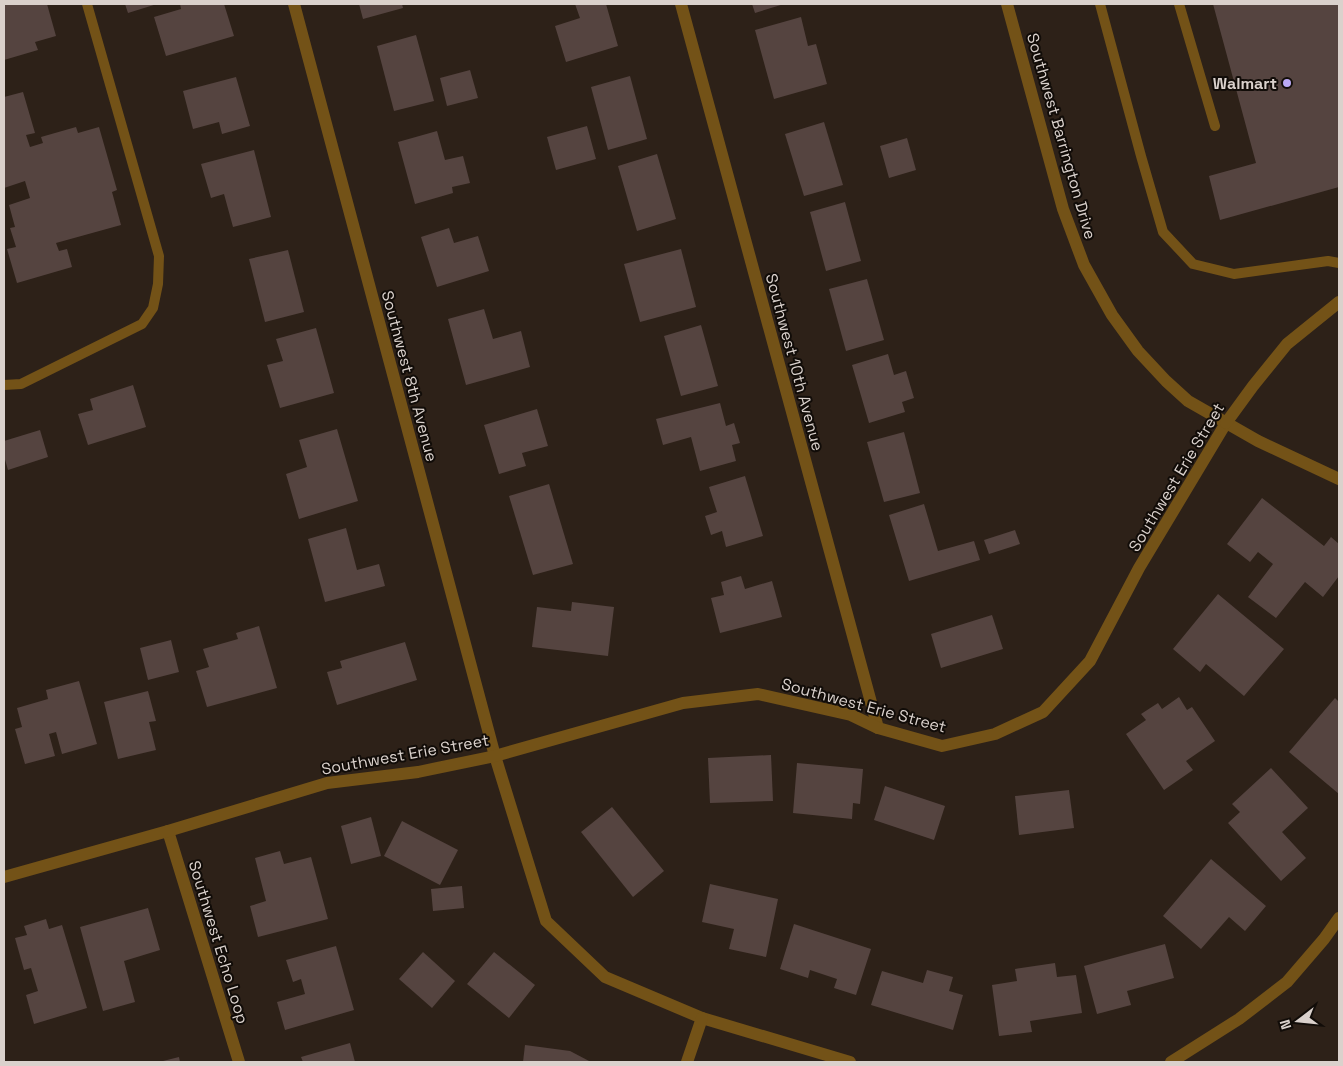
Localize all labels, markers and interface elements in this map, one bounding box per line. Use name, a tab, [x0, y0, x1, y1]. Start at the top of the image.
street label: Southwest Barrington Drive	[1022, 31, 1101, 242]
place label: Walmart	[1213, 73, 1277, 94]
marker: Walmart	[1281, 77, 1293, 89]
street label: Southwest 10th Avenue	[761, 271, 828, 453]
street label: Southwest 8th Avenue	[377, 288, 442, 464]
street label: Southwest Erie Street	[1124, 399, 1229, 555]
street label: Southwest Erie Street	[779, 673, 949, 738]
street label: Southwest Erie Street	[320, 729, 491, 780]
street label: Southwest Echo Loop	[184, 858, 253, 1026]
north arrow	[1273, 996, 1323, 1046]
text: N	[1276, 1018, 1295, 1032]

